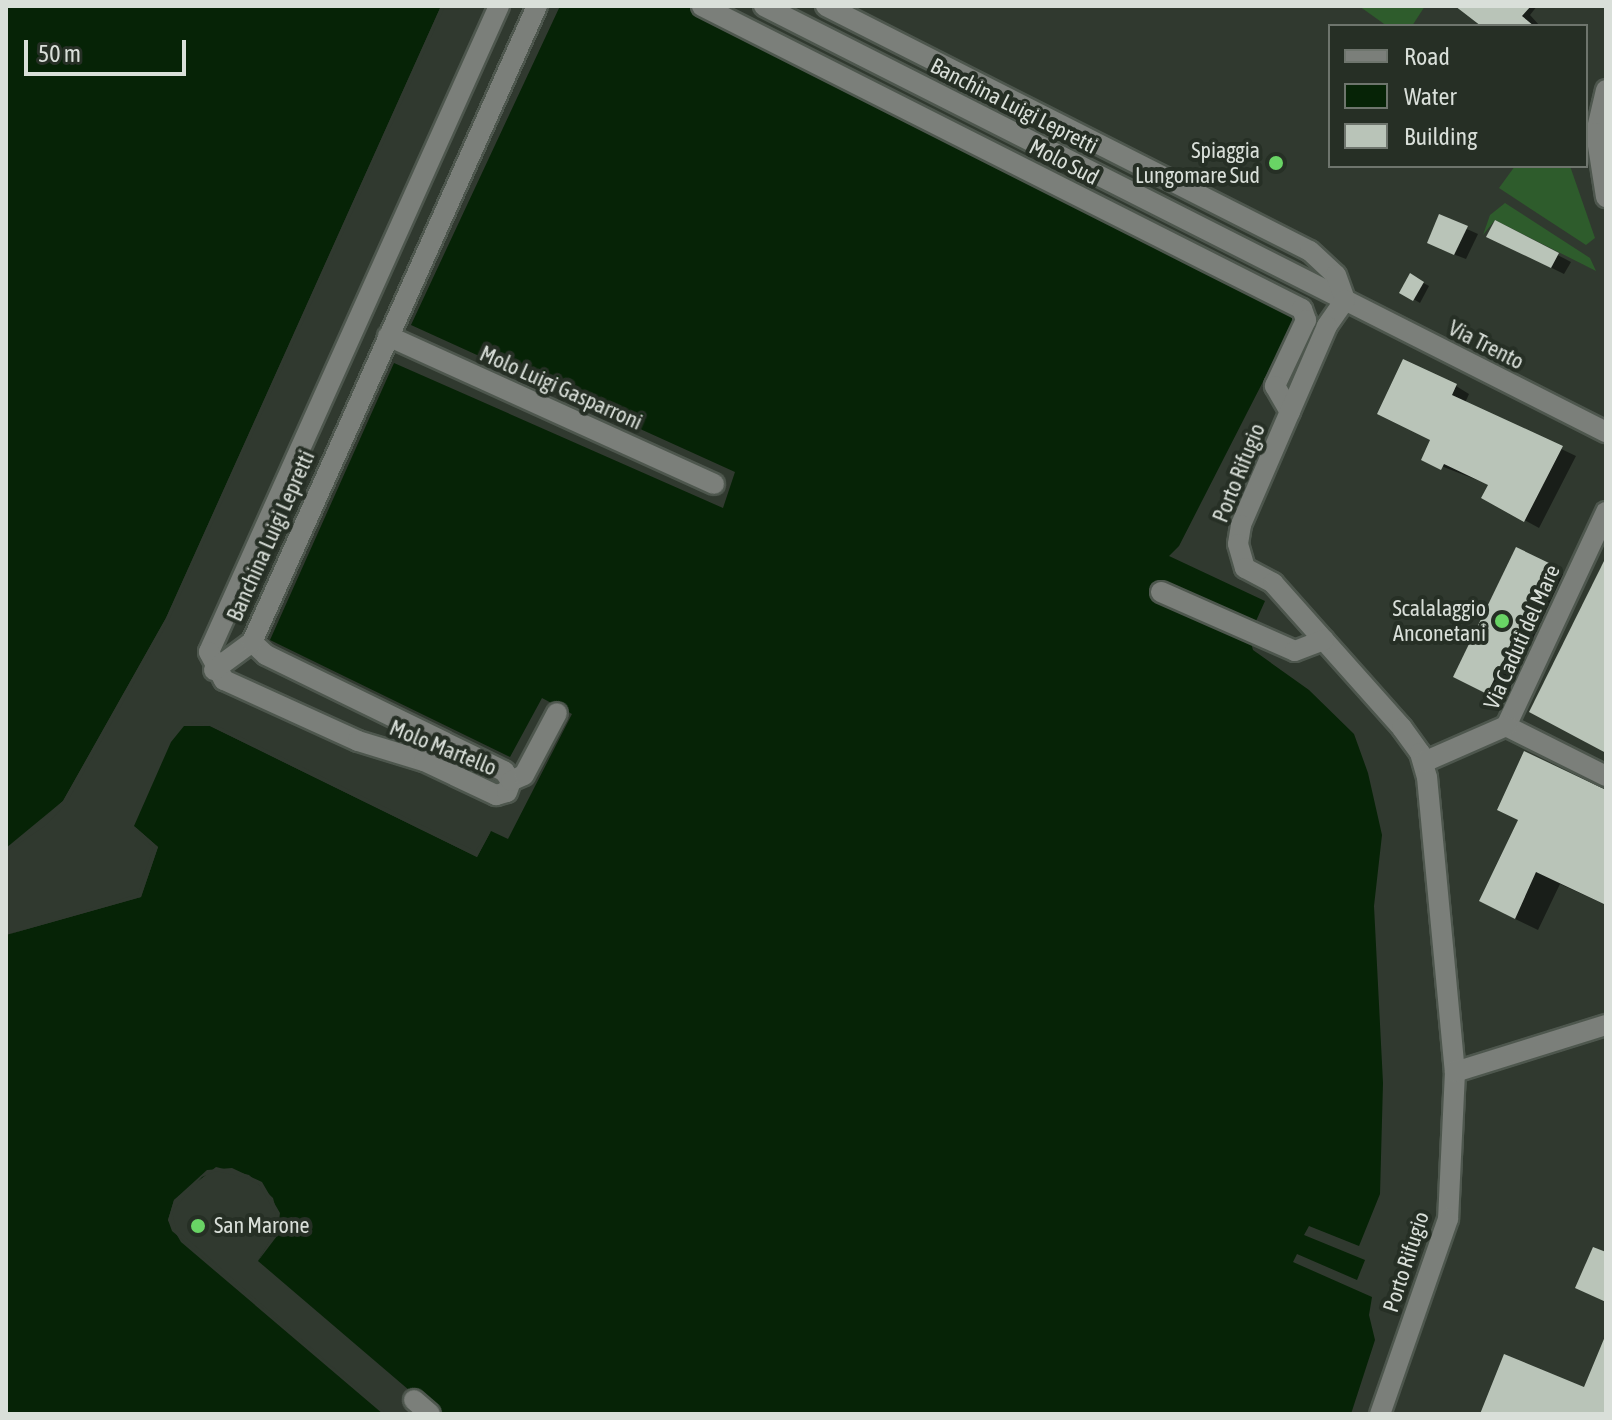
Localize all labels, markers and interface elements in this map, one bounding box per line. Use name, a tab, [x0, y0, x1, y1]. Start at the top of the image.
scale bar	[28, 24, 190, 74]
legend	[1328, 24, 1588, 168]
text: 50 m	[38, 40, 81, 67]
text: Road	[1404, 43, 1450, 70]
street label: Banchina Luigi Lepretti	[926, 52, 1102, 160]
text: Water	[1404, 83, 1457, 110]
text: Building	[1404, 123, 1477, 150]
street label: Molo Sud	[1025, 133, 1103, 191]
place label: Spiaggia Lungomare Sud	[1135, 137, 1260, 188]
marker: Spiaggia Lungomare Sud	[1267, 154, 1285, 172]
street label: Via Trento	[1444, 315, 1528, 375]
street label: Molo Luigi Gasparroni	[476, 340, 646, 436]
street label: Porto Rifugio	[1207, 420, 1271, 526]
street label: Banchina Luigi Lepretti	[222, 447, 320, 625]
street label: Via Caduti del Mare	[1478, 561, 1566, 713]
place label: Scalalaggio Anconetani	[1392, 595, 1486, 646]
marker: Scalalaggio Anconetani	[1493, 612, 1511, 630]
street label: Molo Martello	[386, 715, 500, 781]
street label: Porto Rifugio	[1377, 1208, 1435, 1316]
place label: San Marone	[214, 1213, 310, 1239]
marker: San Marone	[189, 1217, 207, 1235]

